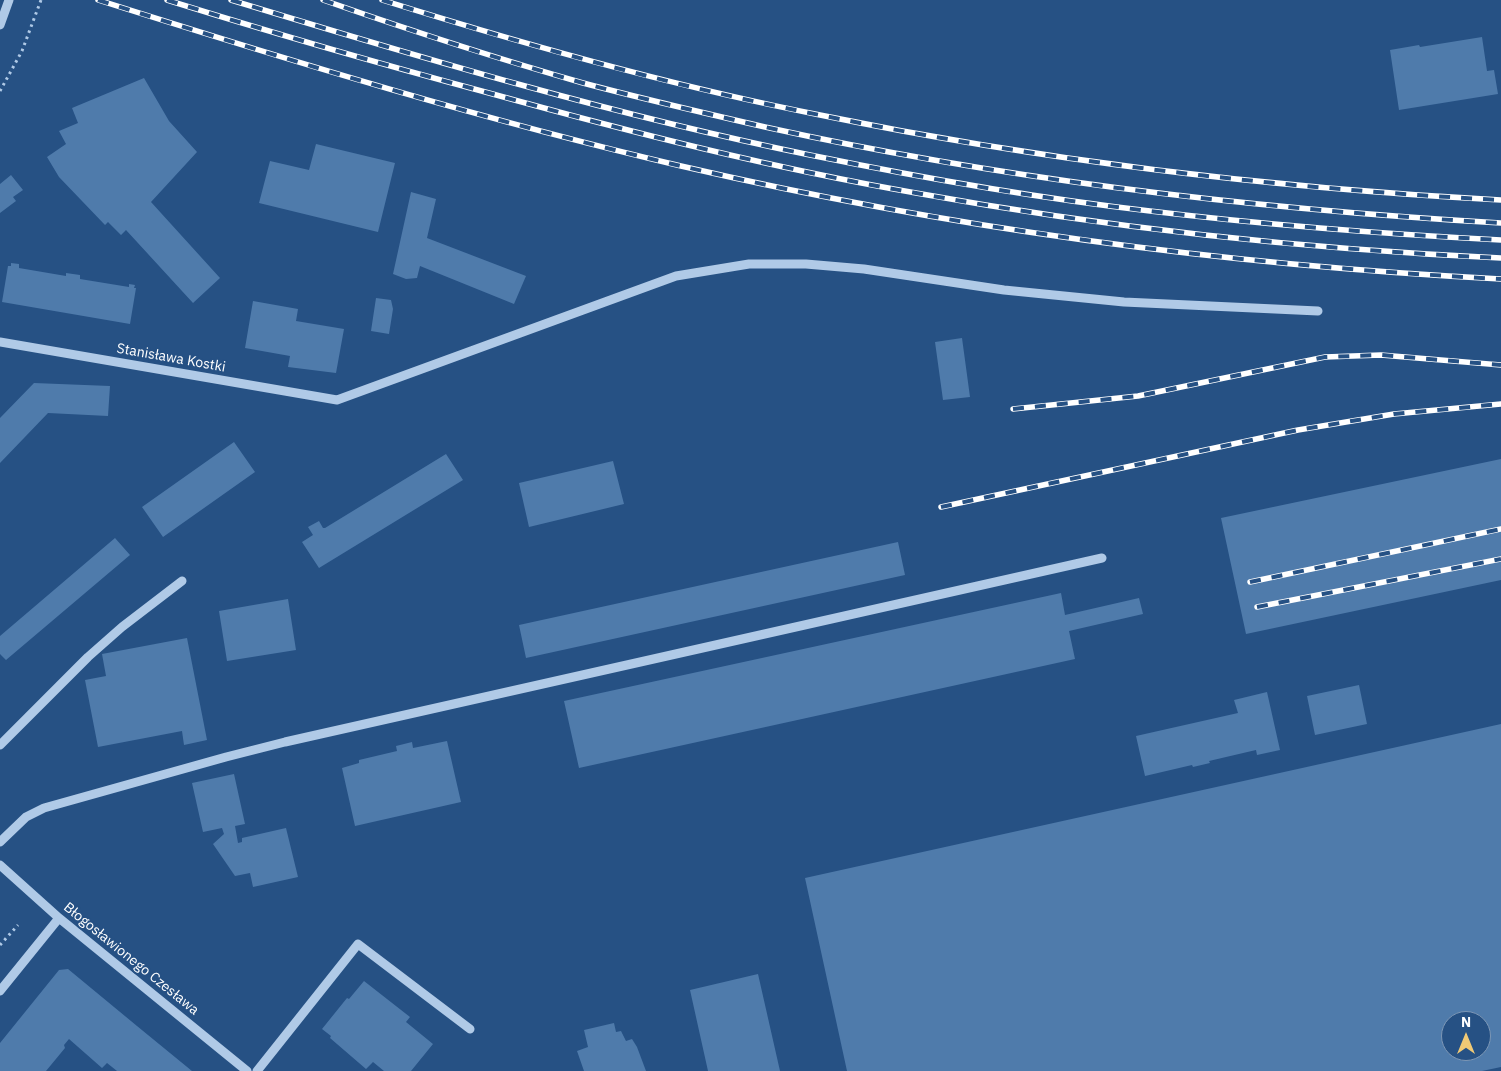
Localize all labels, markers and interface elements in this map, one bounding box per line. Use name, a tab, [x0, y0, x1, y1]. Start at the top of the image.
street label: Stanisława Kostki	[115, 340, 227, 376]
street label: Błogosławionego Czesława	[60, 899, 202, 1019]
north arrow	[1441, 1011, 1491, 1061]
text: N	[1461, 1013, 1471, 1031]

